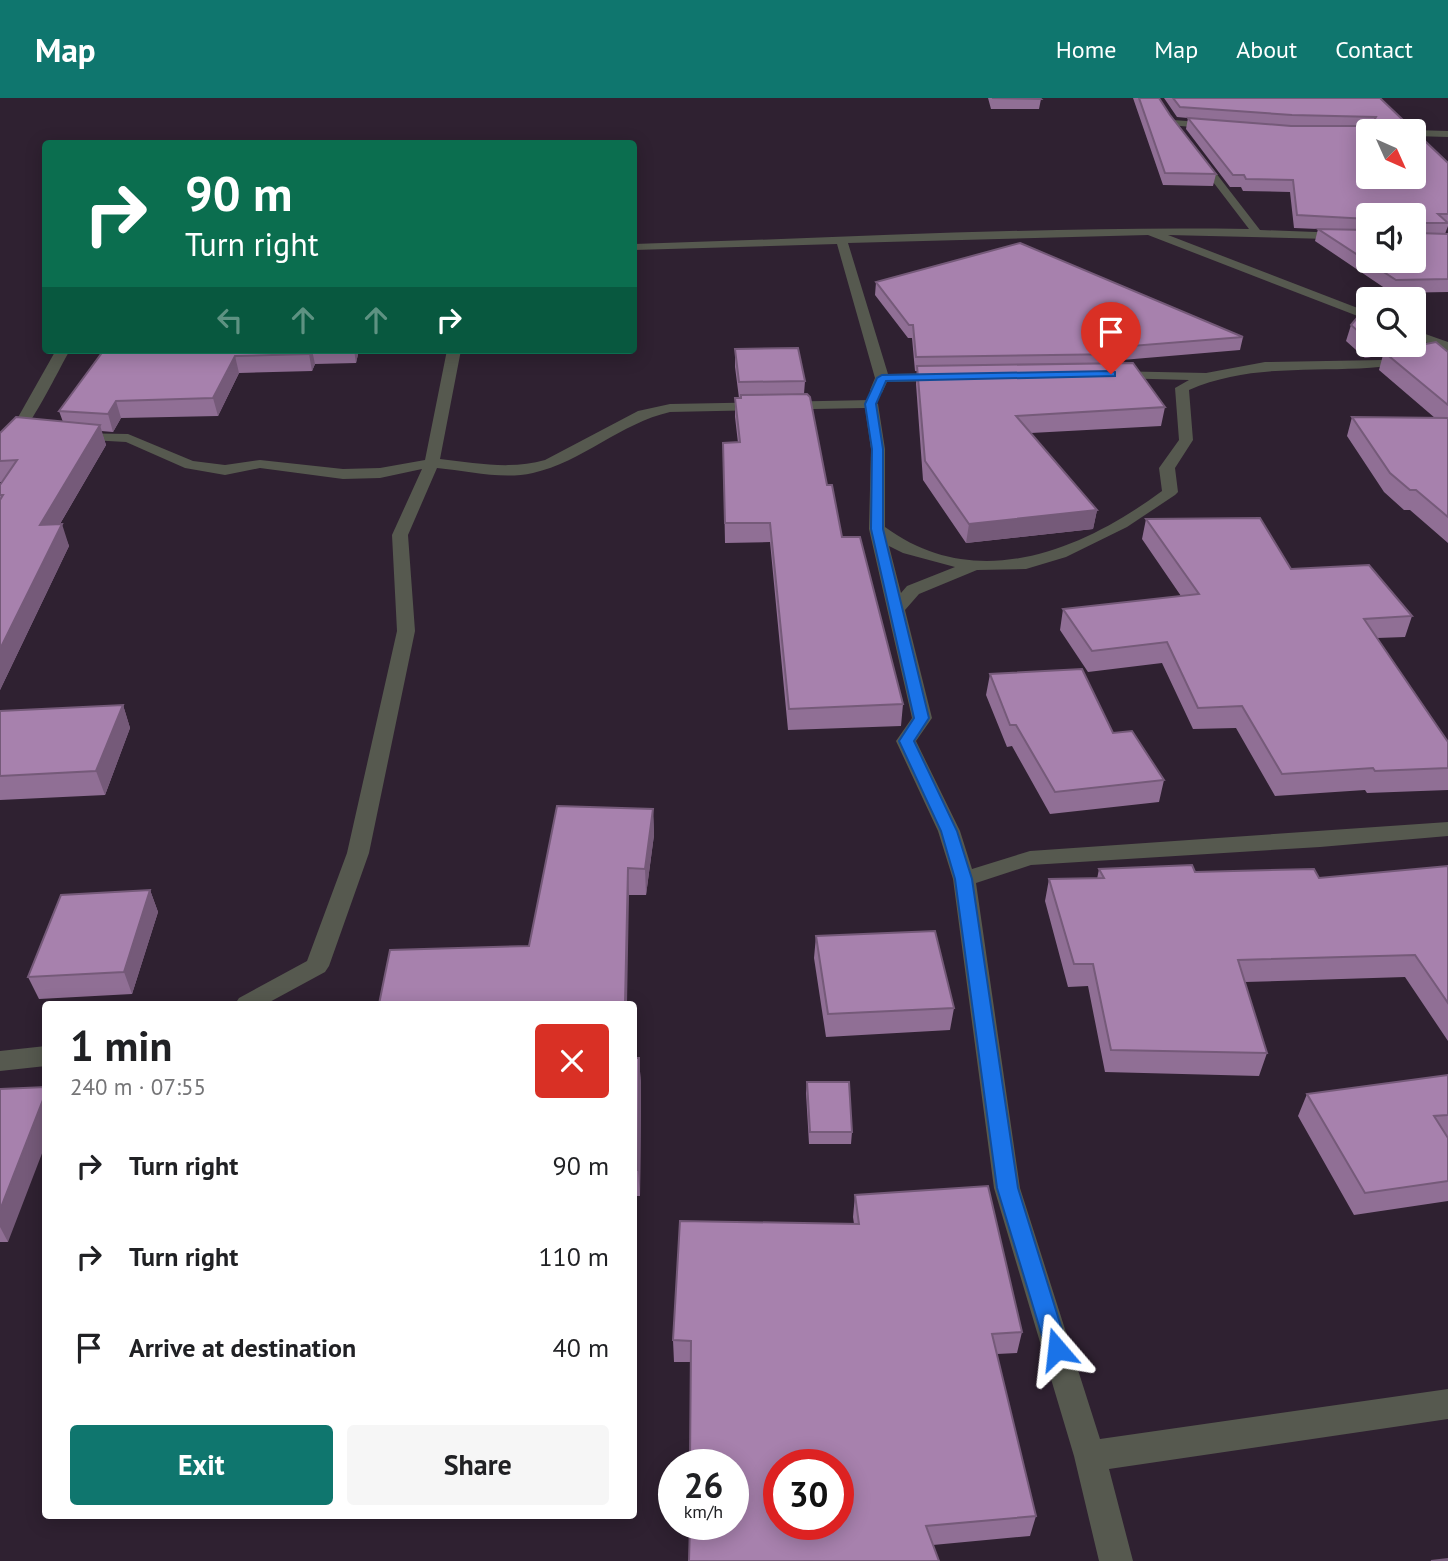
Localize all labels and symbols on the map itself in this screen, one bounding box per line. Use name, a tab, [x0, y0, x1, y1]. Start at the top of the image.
north arrow	[1356, 119, 1426, 189]
pin	[1081, 302, 1141, 374]
position arrow	[1020, 1312, 1094, 1386]
speed limit sign: 30	[763, 1449, 854, 1540]

